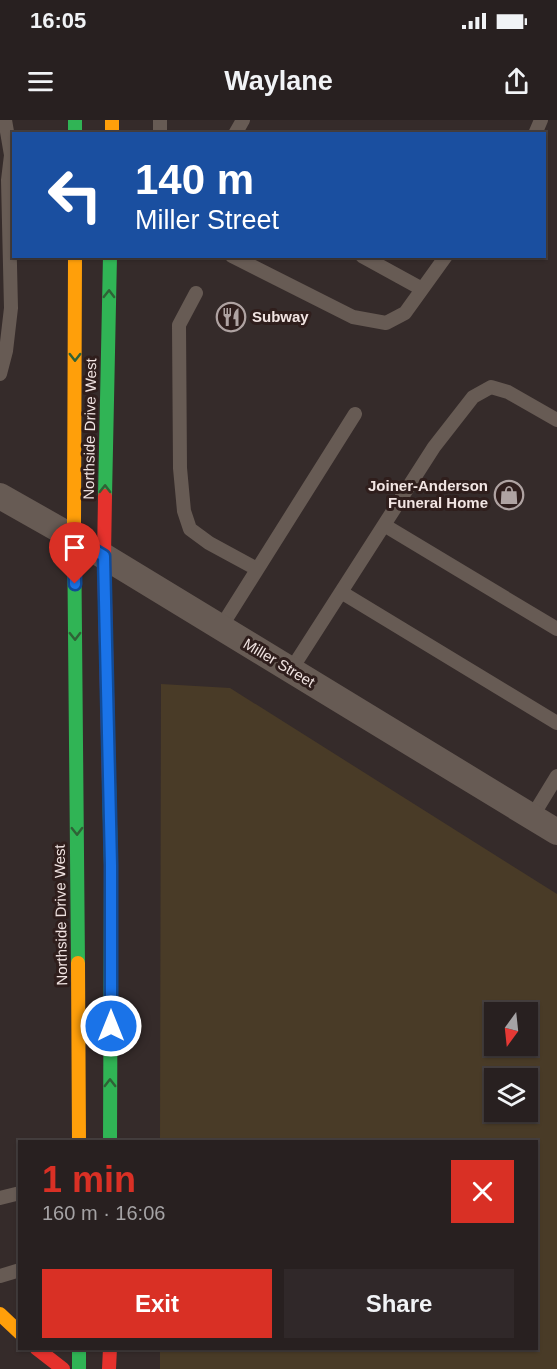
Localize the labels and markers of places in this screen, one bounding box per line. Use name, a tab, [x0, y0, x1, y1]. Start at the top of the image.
restaurant icon: Subway	[215, 301, 247, 333]
place label: Subway	[252, 308, 309, 325]
place label: Joiner-Anderson Funeral Home	[368, 477, 488, 511]
shop icon: Joiner-Anderson Funeral Home	[493, 479, 525, 511]
pin	[49, 522, 100, 584]

